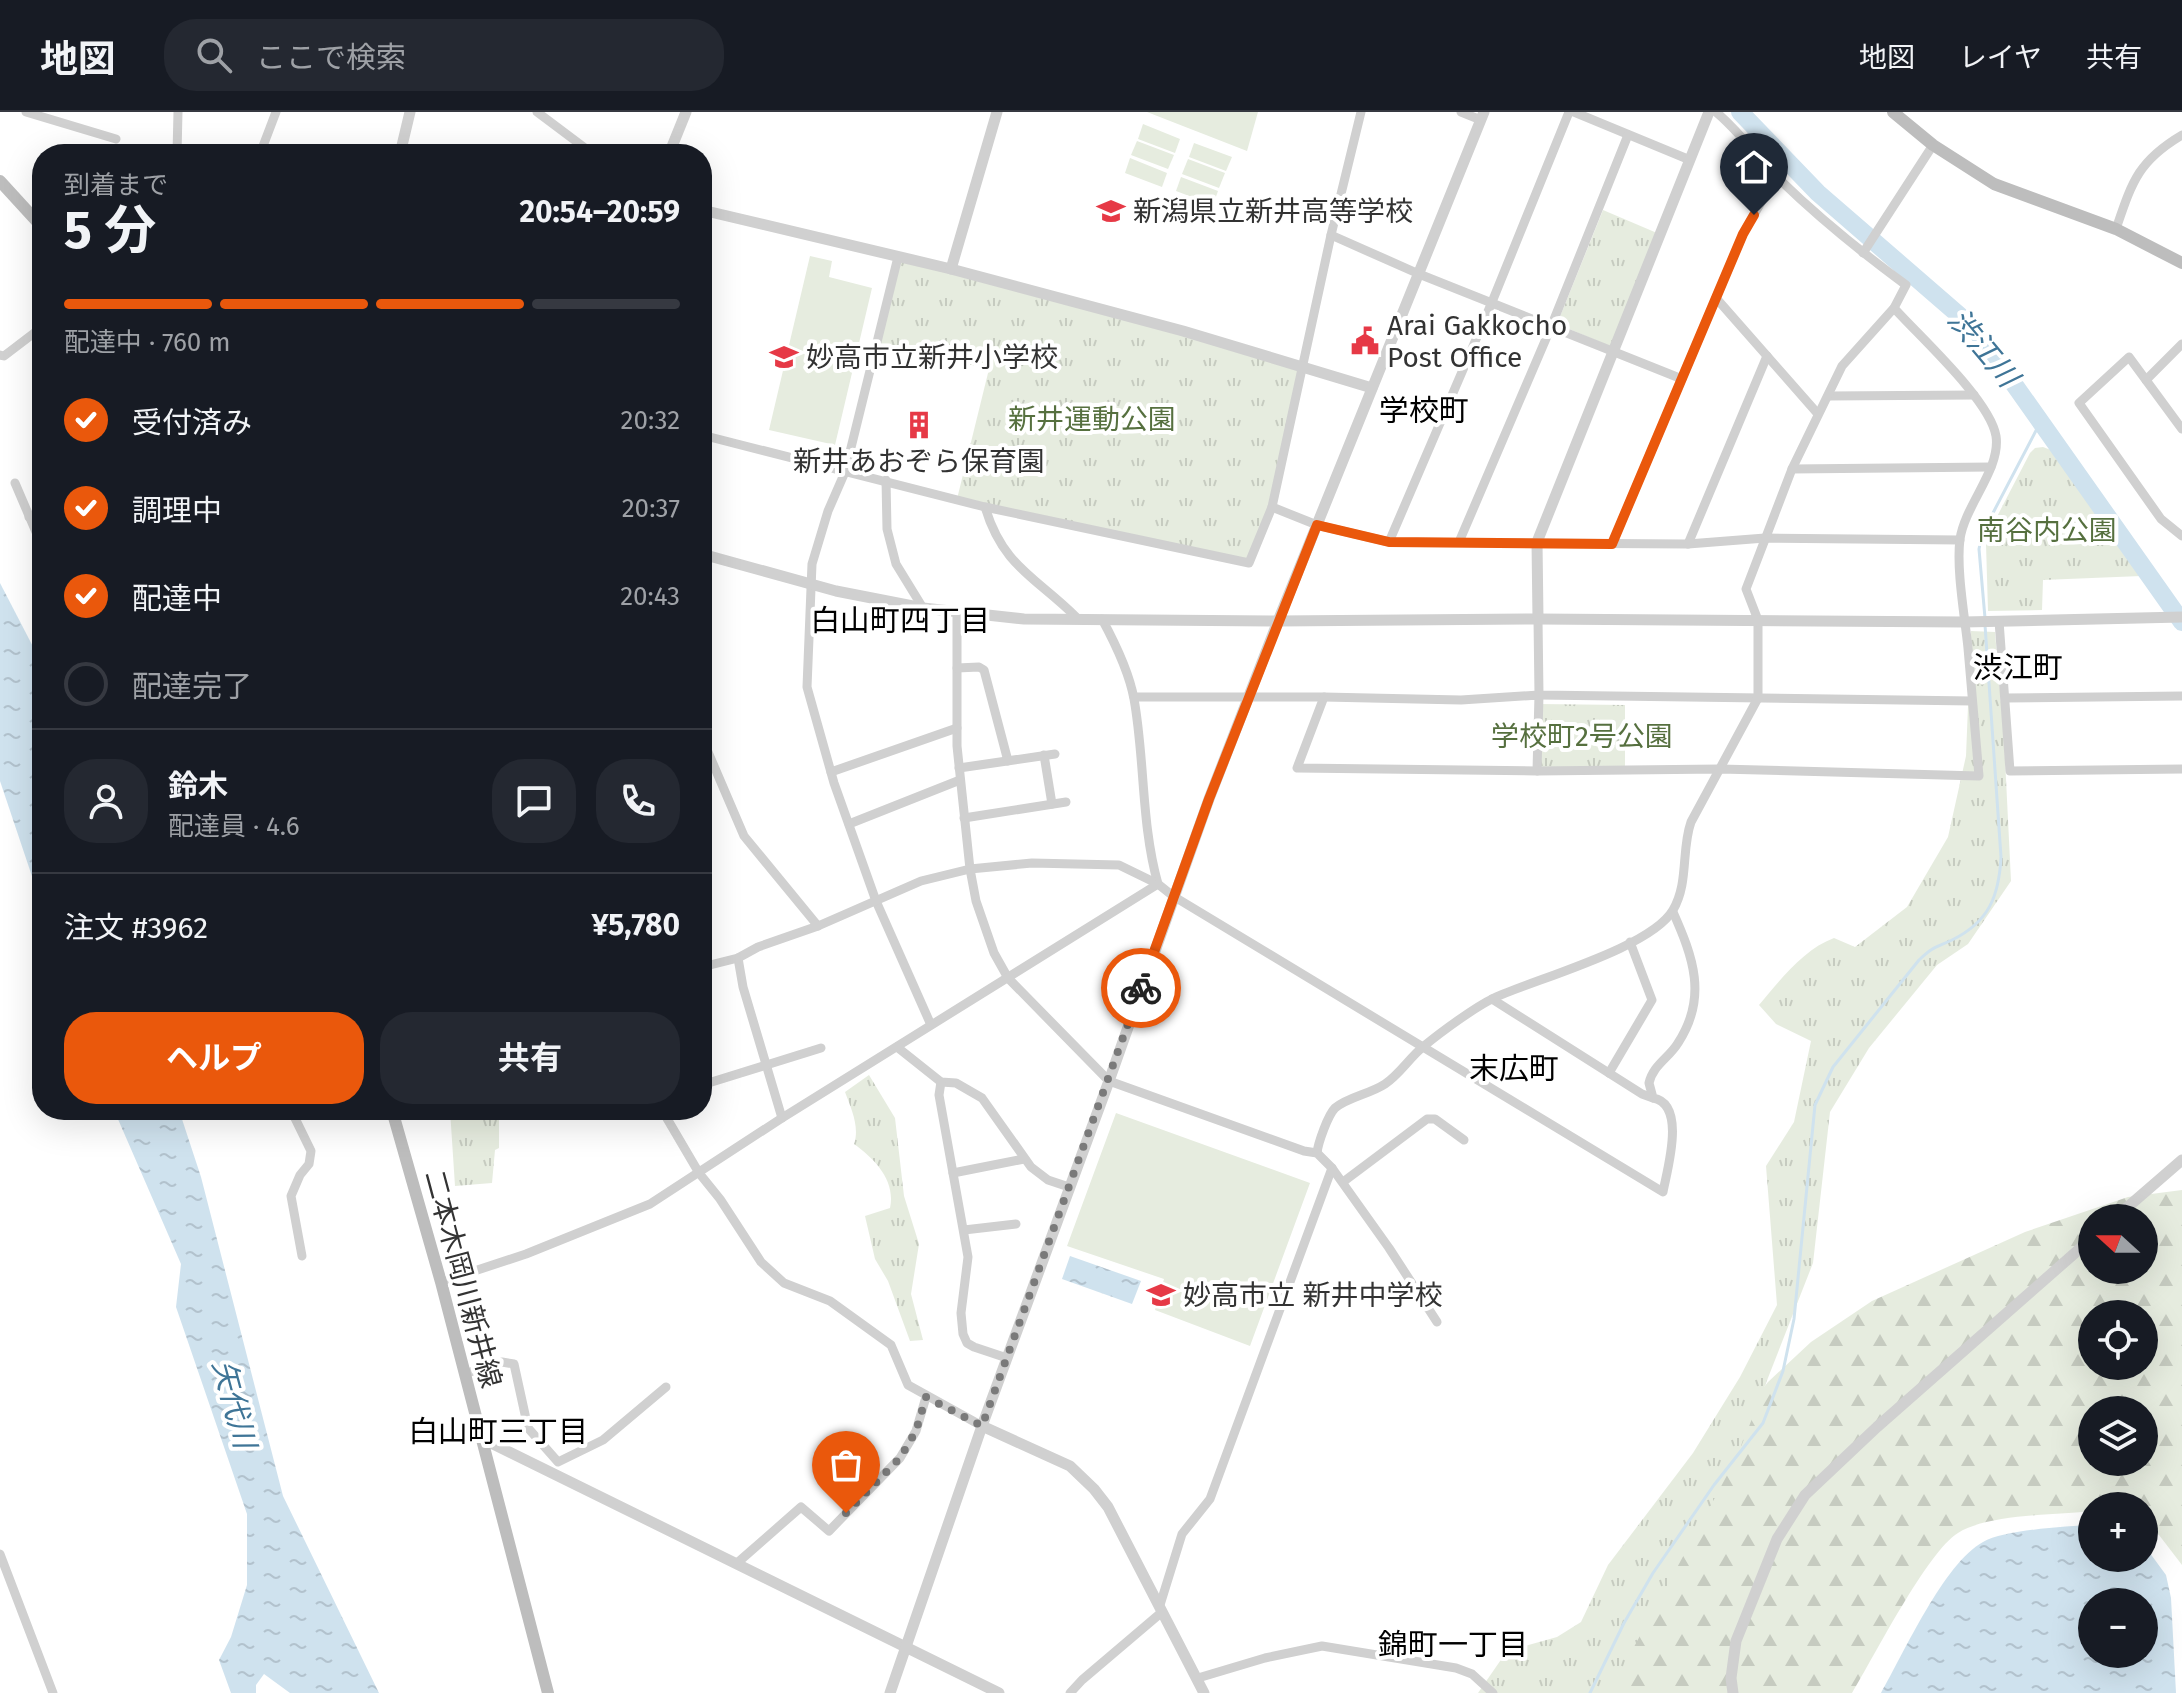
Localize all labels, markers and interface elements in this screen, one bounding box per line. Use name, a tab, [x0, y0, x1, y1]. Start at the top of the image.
search box	[164, 19, 724, 91]
icon: search	[192, 33, 236, 77]
text: 地図	[40, 36, 116, 82]
text: ここで検索	[256, 40, 406, 76]
text: 地図	[1859, 41, 1915, 74]
text: レイヤ	[1959, 41, 2042, 74]
text: 共有	[2086, 41, 2142, 74]
pin	[1720, 133, 1788, 215]
icon: home	[1732, 145, 1776, 189]
text: 到着まで	[64, 170, 168, 201]
text: 20:54–20:59	[519, 194, 680, 230]
place label: 新潟県立新井高等学校	[1133, 195, 1413, 228]
school or university icon: 新潟県立新井高等学校	[1096, 196, 1126, 226]
text: 5 分	[64, 199, 156, 262]
water label: 渋江川	[1940, 302, 2028, 396]
place label: Arai Gakkocho Post Office	[1387, 309, 1567, 374]
public building icon: Arai Gakkocho Post Office	[1350, 326, 1380, 356]
text: 配達中 · 760 m	[64, 327, 231, 358]
place label: 妙高市立新井小学校	[806, 341, 1058, 374]
school or university icon: 妙高市立新井小学校	[769, 342, 799, 372]
district label: 学校町	[1379, 393, 1469, 429]
icon: check	[64, 398, 108, 442]
park label: 新井運動公園	[1008, 403, 1176, 436]
text: 受付済み	[132, 405, 252, 441]
text: 20:32	[621, 405, 680, 436]
building icon: 新井あおぞら保育園	[904, 410, 934, 440]
place label: 新井あおぞら保育園	[793, 445, 1045, 478]
icon: check	[64, 486, 108, 530]
text: 調理中	[132, 493, 222, 529]
text: 20:37	[622, 493, 680, 524]
park label: 南谷内公園	[1977, 514, 2117, 547]
icon: check	[64, 574, 108, 618]
text: 配達中	[132, 581, 222, 617]
text: 20:43	[620, 581, 680, 612]
district label: 白山町四丁目	[810, 603, 990, 639]
district label: 渋江町	[1973, 650, 2063, 686]
text: 配達完了	[132, 669, 252, 705]
park label: 学校町2号公園	[1491, 720, 1673, 753]
button: person	[64, 759, 148, 843]
button: chat	[492, 759, 576, 843]
button: phone	[596, 759, 680, 843]
text: 鈴木	[168, 768, 228, 804]
text: 配達員 · 4.6	[168, 811, 300, 842]
text: ¥5,780	[591, 907, 680, 943]
text: 注文 #3962	[64, 910, 208, 946]
courier	[1101, 948, 1181, 1028]
icon: bike	[1119, 966, 1163, 1010]
button: ヘルプ	[64, 1012, 364, 1104]
button: 共有	[380, 1012, 680, 1104]
district label: 末広町	[1469, 1051, 1559, 1087]
street label: 二本木岡川新井線	[418, 1167, 508, 1391]
north arrow	[2078, 1204, 2158, 1284]
map controls	[2078, 1204, 2158, 1668]
place label: 妙高市立 新井中学校	[1183, 1279, 1442, 1312]
school or university icon: 妙高市立 新井中学校	[1146, 1280, 1176, 1310]
button: locate	[2078, 1300, 2158, 1380]
water label: 矢代川	[205, 1356, 264, 1455]
button: layers	[2078, 1396, 2158, 1476]
district label: 白山町三丁目	[408, 1414, 588, 1450]
pin	[812, 1431, 880, 1513]
icon: bag	[824, 1443, 868, 1487]
button: +	[2078, 1492, 2158, 1572]
button: −	[2078, 1588, 2158, 1668]
district label: 錦町一丁目	[1378, 1627, 1528, 1663]

